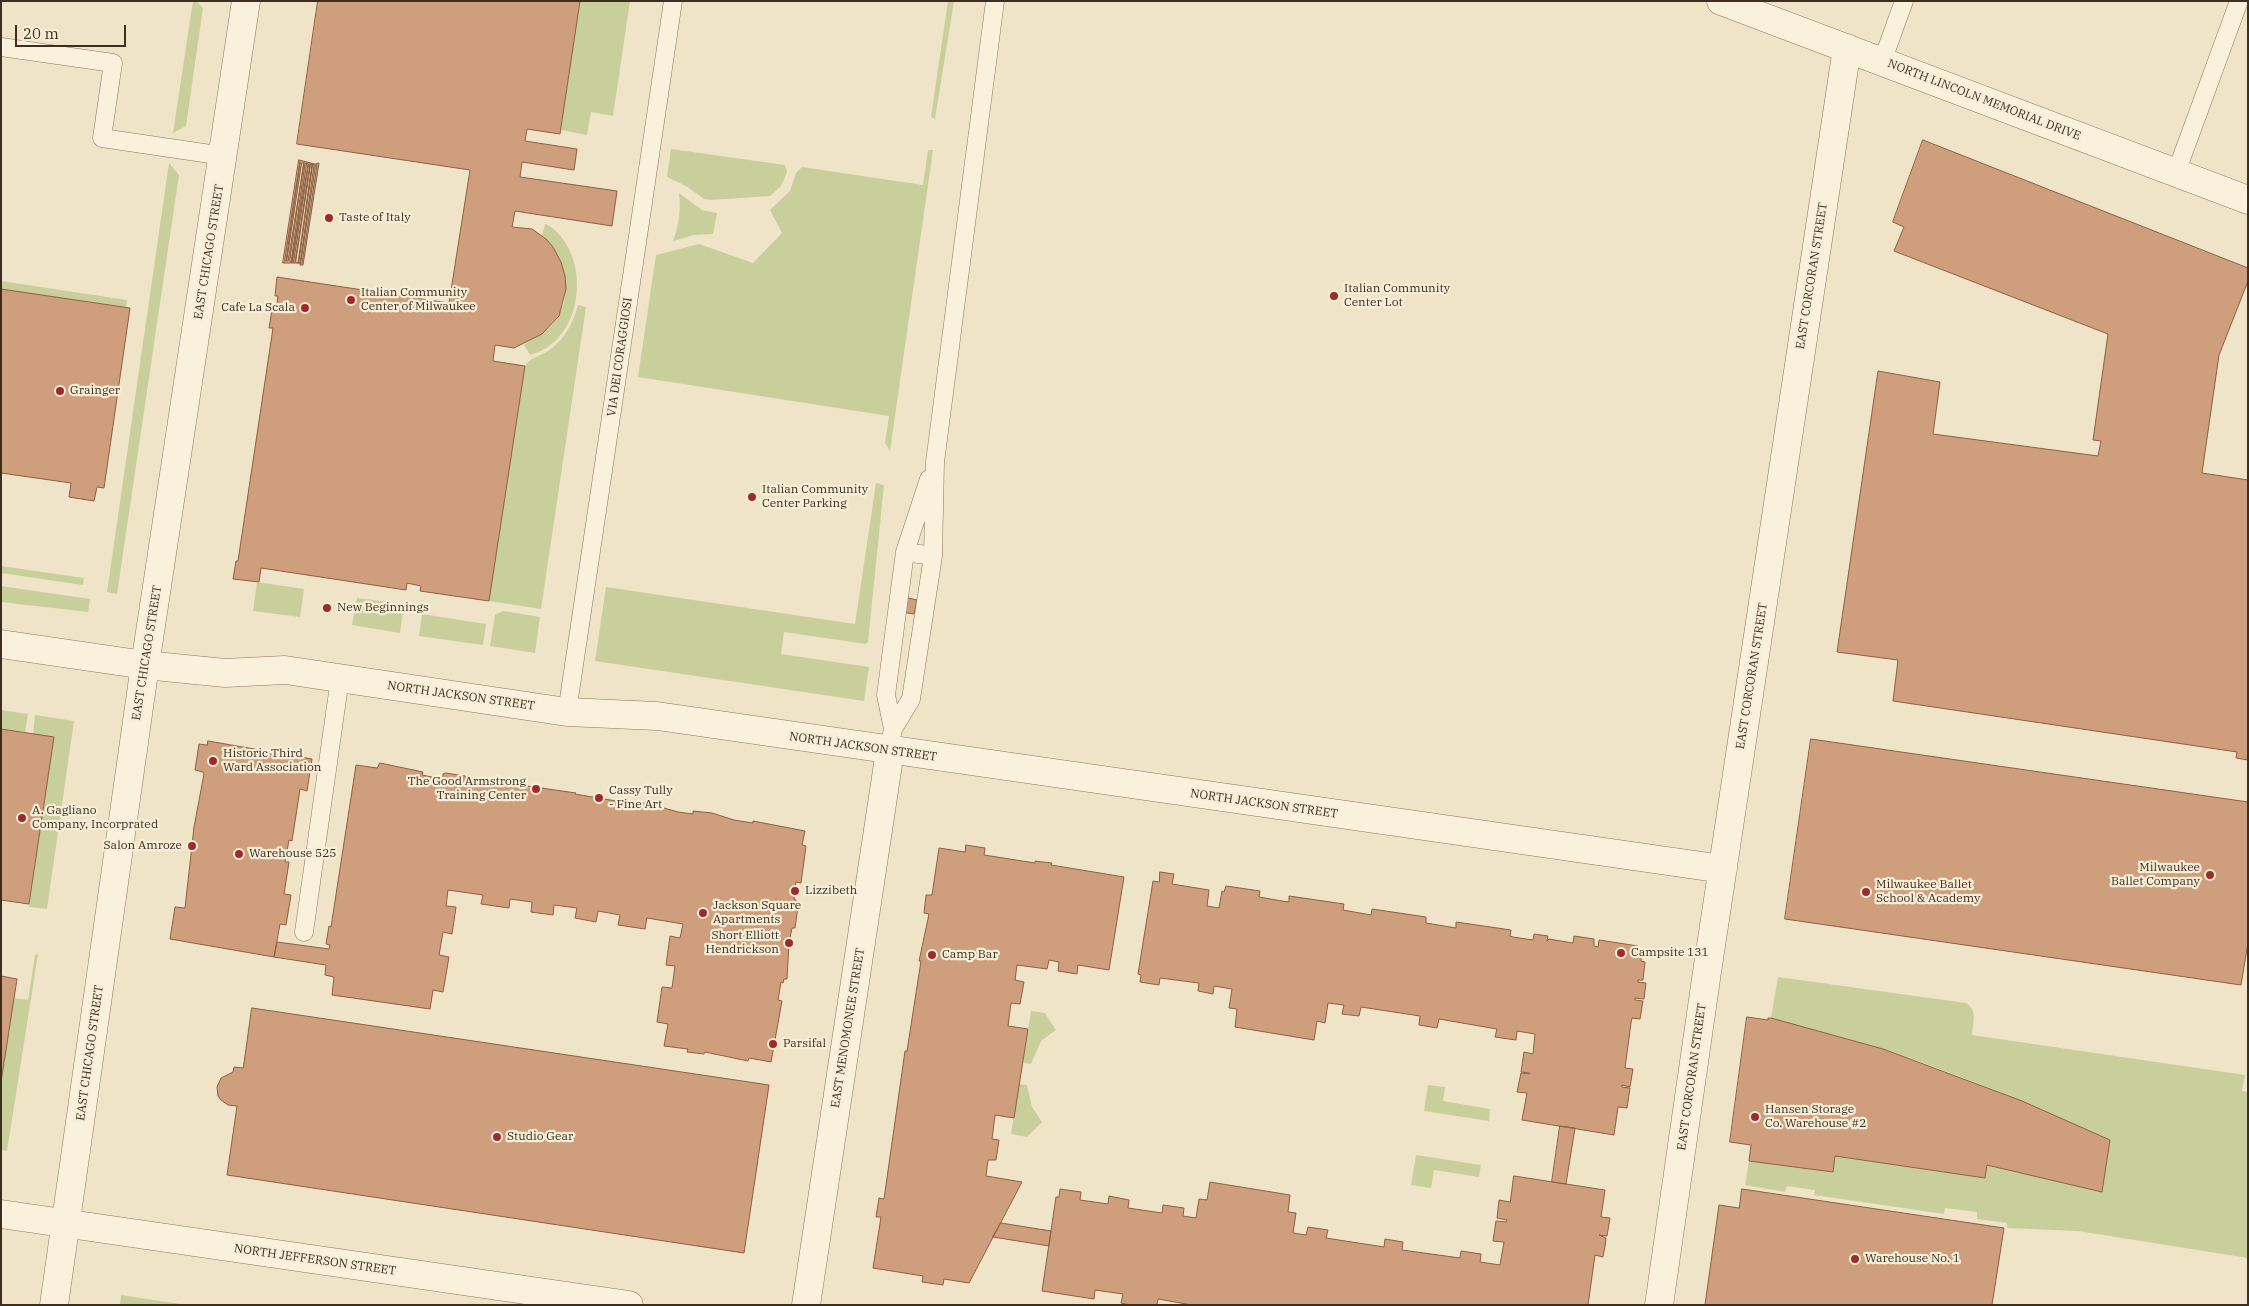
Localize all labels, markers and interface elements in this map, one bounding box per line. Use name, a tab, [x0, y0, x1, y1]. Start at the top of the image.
scale bar	[18, 15, 129, 47]
text: 20 m	[23, 24, 59, 43]
street label: NORTH LINCOLN MEMORIAL DRIVE	[1885, 56, 2083, 144]
street label: EAST CHICAGO STREET	[191, 183, 227, 321]
street label: EAST CORCORAN STREET	[1793, 202, 1831, 350]
place label: Taste of Italy	[339, 211, 411, 225]
marker: Taste of Italy	[323, 212, 335, 224]
place label: Italian Community Center Lot	[1344, 282, 1450, 310]
place label: Italian Community Center of Milwaukee	[361, 286, 476, 314]
marker: Italian Community Center Lot	[1328, 290, 1340, 302]
marker: Italian Community Center of Milwaukee	[345, 294, 357, 306]
street label: VIA DEI CORAGGIOSI	[605, 297, 635, 417]
place label: Cafe La Scala	[221, 301, 295, 315]
marker: Cafe La Scala	[299, 302, 311, 314]
place label: Grainger	[70, 384, 120, 398]
marker: Grainger	[54, 385, 66, 397]
place label: Italian Community Center Parking	[762, 483, 868, 511]
marker: Italian Community Center Parking	[746, 491, 758, 503]
street label: EAST CHICAGO STREET	[129, 584, 165, 722]
place label: New Beginnings	[337, 601, 429, 615]
marker: New Beginnings	[321, 602, 333, 614]
street label: EAST CORCORAN STREET	[1733, 602, 1771, 750]
street label: NORTH JACKSON STREET	[386, 679, 536, 713]
street label: NORTH JACKSON STREET	[788, 730, 938, 764]
place label: Historic Third Ward Association	[223, 747, 321, 775]
marker: Historic Third Ward Association	[207, 755, 219, 767]
place label: The Good Armstrong Training Center	[408, 775, 526, 803]
marker: The Good Armstrong Training Center	[530, 783, 542, 795]
place label: Cassy Tully - Fine Art	[609, 784, 673, 812]
street label: NORTH JACKSON STREET	[1189, 787, 1339, 821]
marker: Cassy Tully - Fine Art	[593, 792, 605, 804]
place label: A. Gagliano Company, Incorprated	[32, 804, 158, 832]
marker: A. Gagliano Company, Incorprated	[16, 812, 28, 824]
place label: Salon Amroze	[104, 839, 182, 853]
marker: Salon Amroze	[186, 840, 198, 852]
place label: Warehouse 525	[249, 847, 337, 861]
marker: Warehouse 525	[233, 848, 245, 860]
place label: Milwaukee Ballet Company	[2111, 861, 2200, 889]
marker: Milwaukee Ballet Company	[2204, 869, 2216, 881]
place label: Milwaukee Ballet School & Academy	[1876, 878, 1980, 906]
place label: Lizzibeth	[805, 884, 857, 898]
marker: Lizzibeth	[789, 885, 801, 897]
marker: Milwaukee Ballet School & Academy	[1860, 886, 1872, 898]
place label: Jackson Square Apartments	[713, 899, 801, 927]
marker: Jackson Square Apartments	[697, 907, 709, 919]
place label: Short Elliott Hendrickson	[706, 929, 779, 957]
marker: Short Elliott Hendrickson	[783, 937, 795, 949]
place label: Campsite 131	[1631, 946, 1709, 960]
street label: EAST MENOMONEE STREET	[828, 947, 868, 1109]
marker: Campsite 131	[1615, 947, 1627, 959]
place label: Camp Bar	[942, 948, 998, 962]
marker: Camp Bar	[926, 949, 938, 961]
street label: EAST CHICAGO STREET	[73, 984, 107, 1122]
street label: EAST CORCORAN STREET	[1675, 1003, 1709, 1151]
place label: Parsifal	[783, 1037, 826, 1051]
marker: Parsifal	[767, 1038, 779, 1050]
place label: Hansen Storage Co. Warehouse #2	[1765, 1103, 1867, 1131]
marker: Hansen Storage Co. Warehouse #2	[1749, 1111, 1761, 1123]
place label: Studio Gear	[507, 1130, 573, 1144]
marker: Studio Gear	[491, 1131, 503, 1143]
street label: NORTH JEFFERSON STREET	[233, 1241, 397, 1279]
place label: Warehouse No. 1	[1865, 1252, 1960, 1266]
marker: Warehouse No. 1	[1849, 1253, 1861, 1265]

